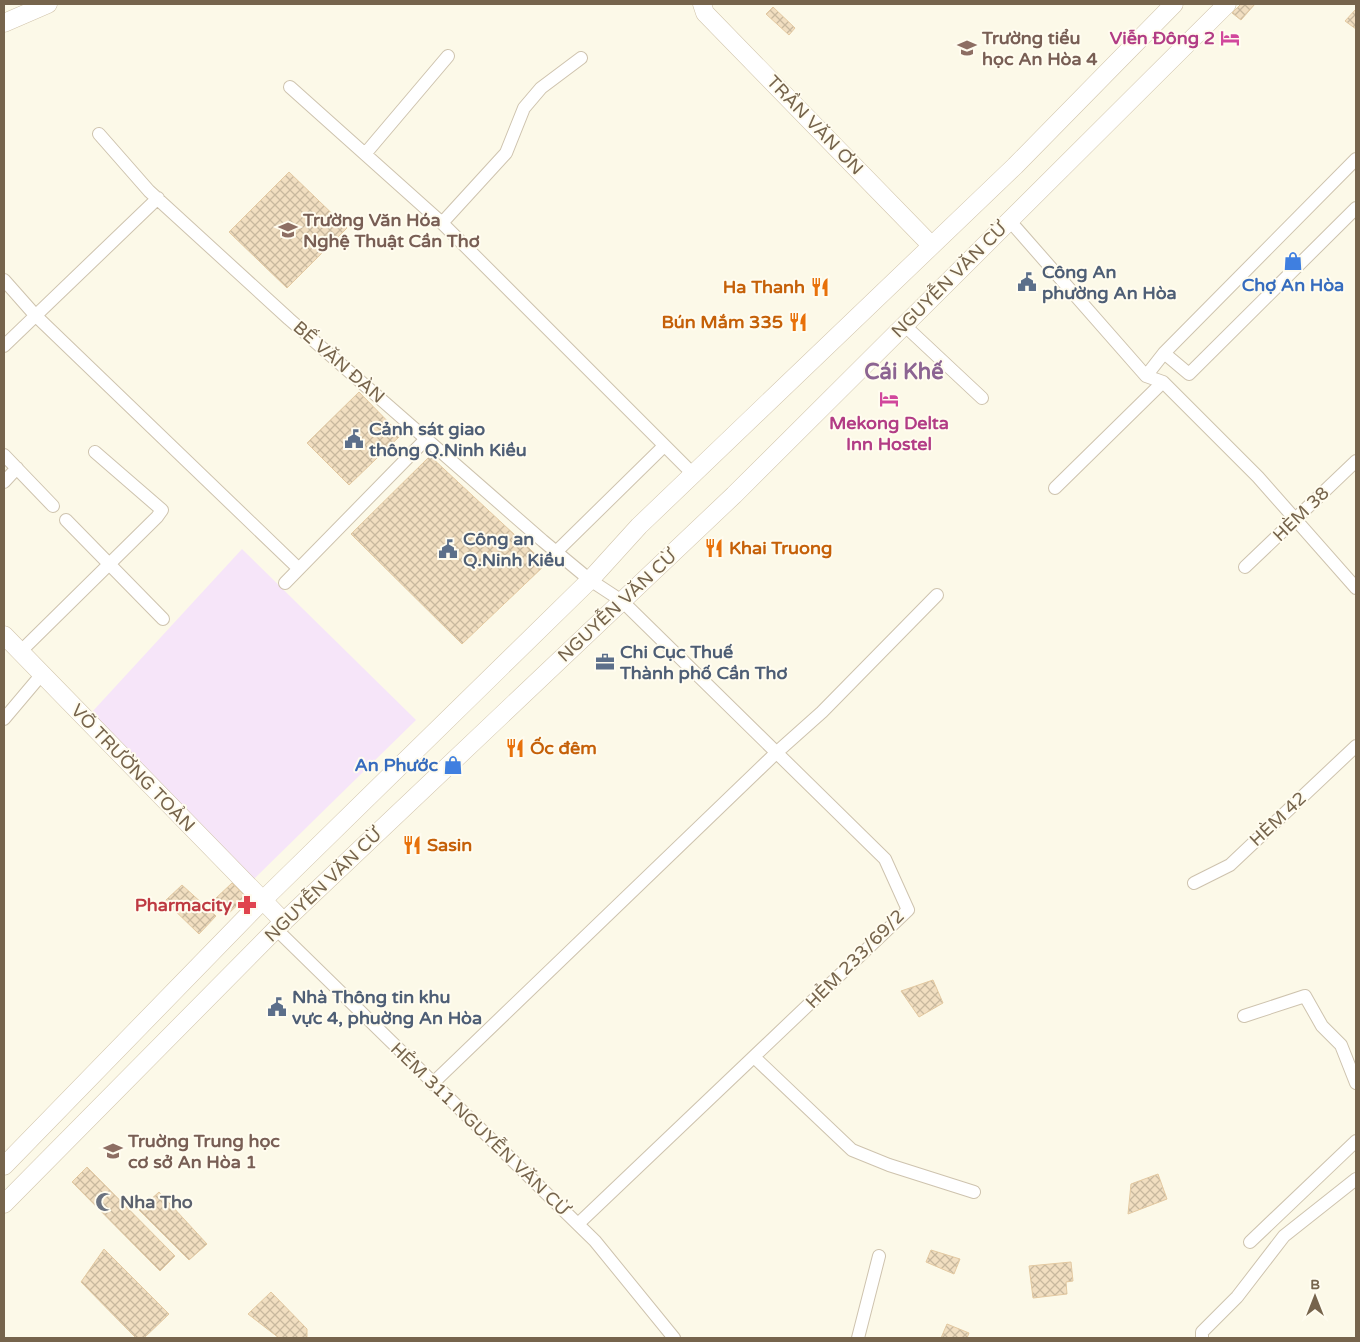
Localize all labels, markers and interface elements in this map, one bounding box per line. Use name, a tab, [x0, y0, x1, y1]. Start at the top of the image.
place label: Trường tiểu học An Hòa 4	[981, 27, 1098, 70]
place label: Viễn Đông 2	[1110, 27, 1215, 49]
hotel icon: Viễn Đông 2	[1219, 27, 1241, 49]
school or university icon: Trường tiểu học An Hòa 4	[956, 37, 978, 59]
street label: TRẦN VĂN ƠN	[762, 71, 868, 179]
place label: Trường Văn Hóa Nghệ Thuật Cần Thơ	[302, 209, 480, 252]
street label: NGUYỄN VĂN CỪ	[887, 217, 1012, 342]
school or university icon: Trường Văn Hóa Nghệ Thuật Cần Thơ	[277, 219, 299, 241]
shop icon: Chợ An Hòa	[1282, 250, 1304, 272]
place label: Công An phường An Hòa	[1042, 261, 1177, 304]
public building icon: Công An phường An Hòa	[1016, 271, 1038, 293]
place label: Chợ An Hòa	[1242, 274, 1344, 296]
place label: Ha Thanh	[723, 276, 805, 298]
restaurant icon: Ha Thanh	[809, 276, 831, 298]
place label: Bún Mắm 335	[661, 311, 783, 333]
restaurant icon: Bún Mắm 335	[787, 311, 809, 333]
street label: BẾ VĂN ĐÀN	[289, 316, 389, 408]
district label: Cái Khế	[864, 359, 944, 385]
hotel icon: Mekong Delta Inn Hostel	[878, 388, 900, 410]
place label: Mekong Delta Inn Hostel	[829, 412, 949, 455]
place label: Cảnh sát giao thông Q.Ninh Kiều	[369, 418, 527, 461]
public building icon: Cảnh sát giao thông Q.Ninh Kiều	[343, 428, 365, 450]
street label: HÈM 38	[1268, 482, 1334, 546]
place label: Công an Q.Ninh Kiều	[463, 528, 565, 571]
restaurant icon: Khai Truong	[703, 537, 725, 559]
place label: Khai Truong	[729, 537, 832, 559]
public building icon: Công an Q.Ninh Kiều	[437, 538, 459, 560]
street label: NGUYỄN VĂN CỪ	[553, 544, 682, 667]
place label: Chi Cục Thuế Thành phố Cần Thơ	[619, 641, 788, 684]
office icon: Chi Cục Thuế Thành phố Cần Thơ	[594, 651, 616, 673]
street label: VÕ TRƯỜNG TOẢN	[66, 700, 200, 836]
place label: Ốc đêm	[530, 736, 597, 759]
restaurant icon: Ốc đêm	[504, 737, 526, 759]
place label: An Phước	[354, 754, 438, 776]
shop icon: An Phước	[442, 754, 464, 776]
street label: HÈM 42	[1245, 787, 1311, 851]
street label: NGUYỄN VĂN CỪ	[260, 823, 387, 947]
restaurant icon: Sasin	[401, 834, 423, 856]
place label: Sasin	[427, 834, 472, 856]
place label: Pharmacity	[135, 894, 232, 916]
pharmacy icon: Pharmacity	[236, 894, 258, 916]
street label: HẺM 233/69/2	[801, 905, 909, 1013]
place label: Nhà Thông tin khu vực 4, phuờng An Hòa	[292, 986, 482, 1029]
public building icon: Nhà Thông tin khu vực 4, phuờng An Hòa	[266, 996, 288, 1018]
street label: HẺM 311 NGUYỄN VĂN CỪ	[386, 1038, 575, 1221]
place label: Truờng Trung học cơ sở An Hòa 1	[127, 1130, 280, 1173]
school or university icon: Truờng Trung học cơ sở An Hòa 1	[102, 1140, 124, 1162]
mosque icon: Nha Tho	[94, 1191, 116, 1213]
place label: Nha Tho	[120, 1191, 193, 1213]
north arrow	[1290, 1272, 1340, 1322]
text: B	[1310, 1276, 1320, 1293]

